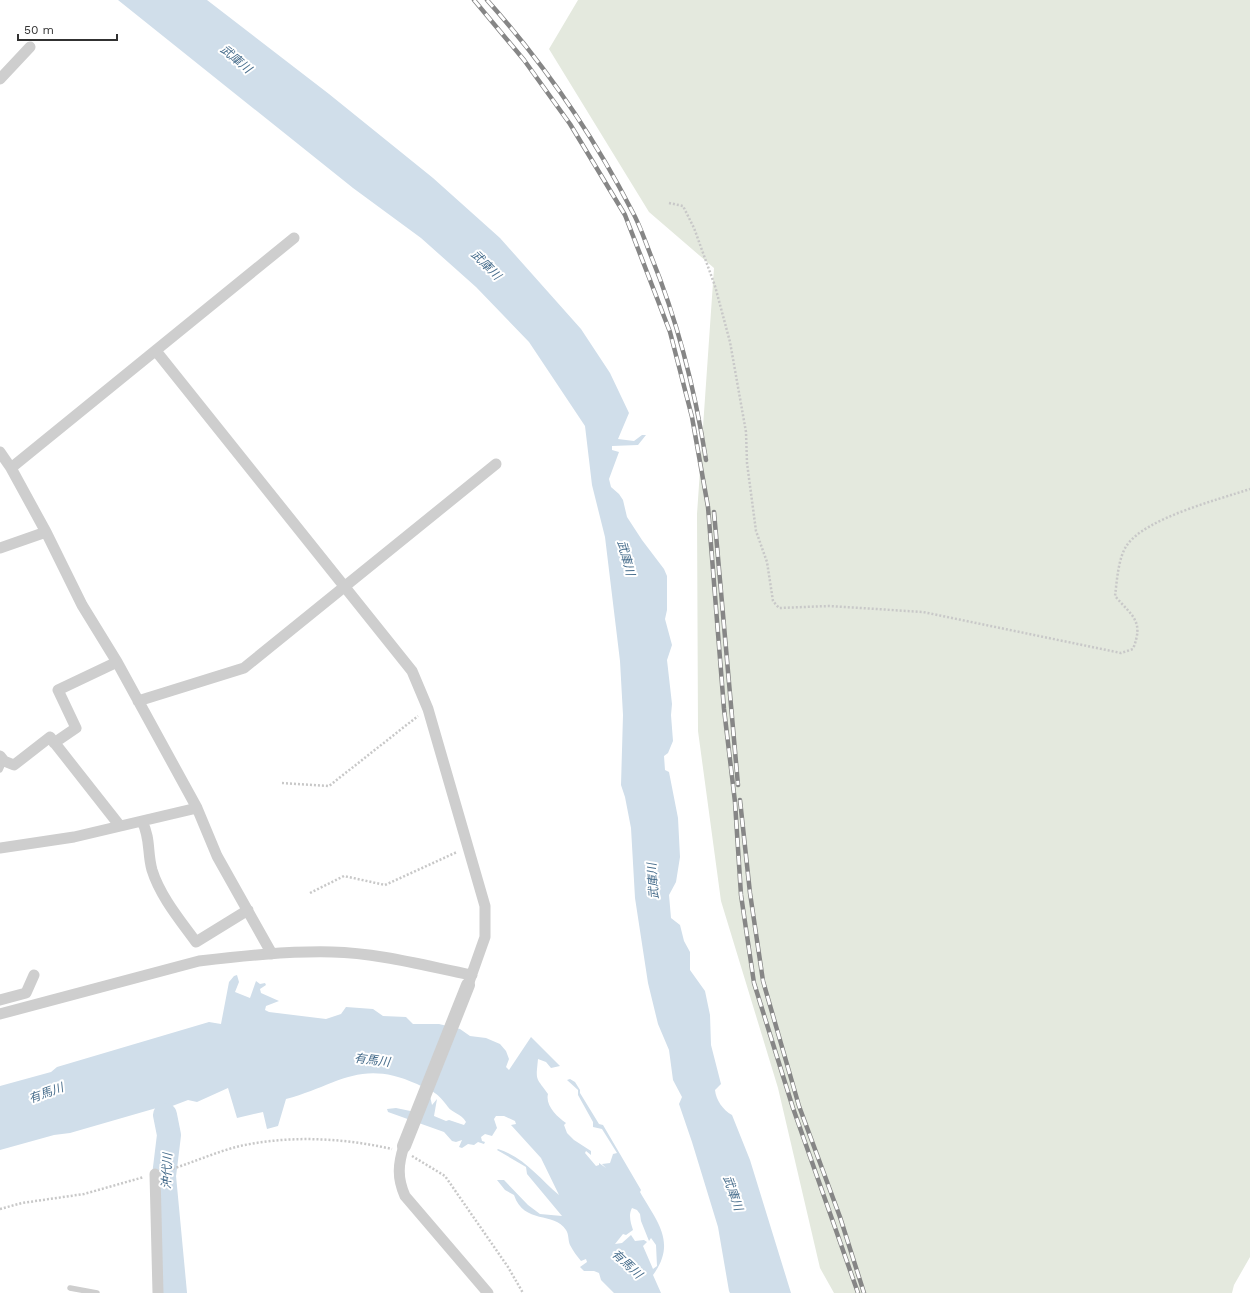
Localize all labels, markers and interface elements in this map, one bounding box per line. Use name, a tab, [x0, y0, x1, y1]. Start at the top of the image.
scale bar	[18, 16, 117, 42]
text: 50 m	[24, 23, 54, 37]
water label: 武庫川	[218, 42, 256, 77]
water label: 武庫川	[468, 247, 505, 284]
water label: 武庫川	[615, 539, 638, 579]
water label: 武庫川	[645, 861, 661, 899]
water label: 有馬川	[353, 1051, 393, 1069]
water label: 有馬川	[27, 1080, 67, 1106]
water label: 沖代川	[159, 1151, 175, 1189]
water label: 武庫川	[721, 1174, 746, 1214]
water label: 有馬川	[609, 1247, 646, 1283]

